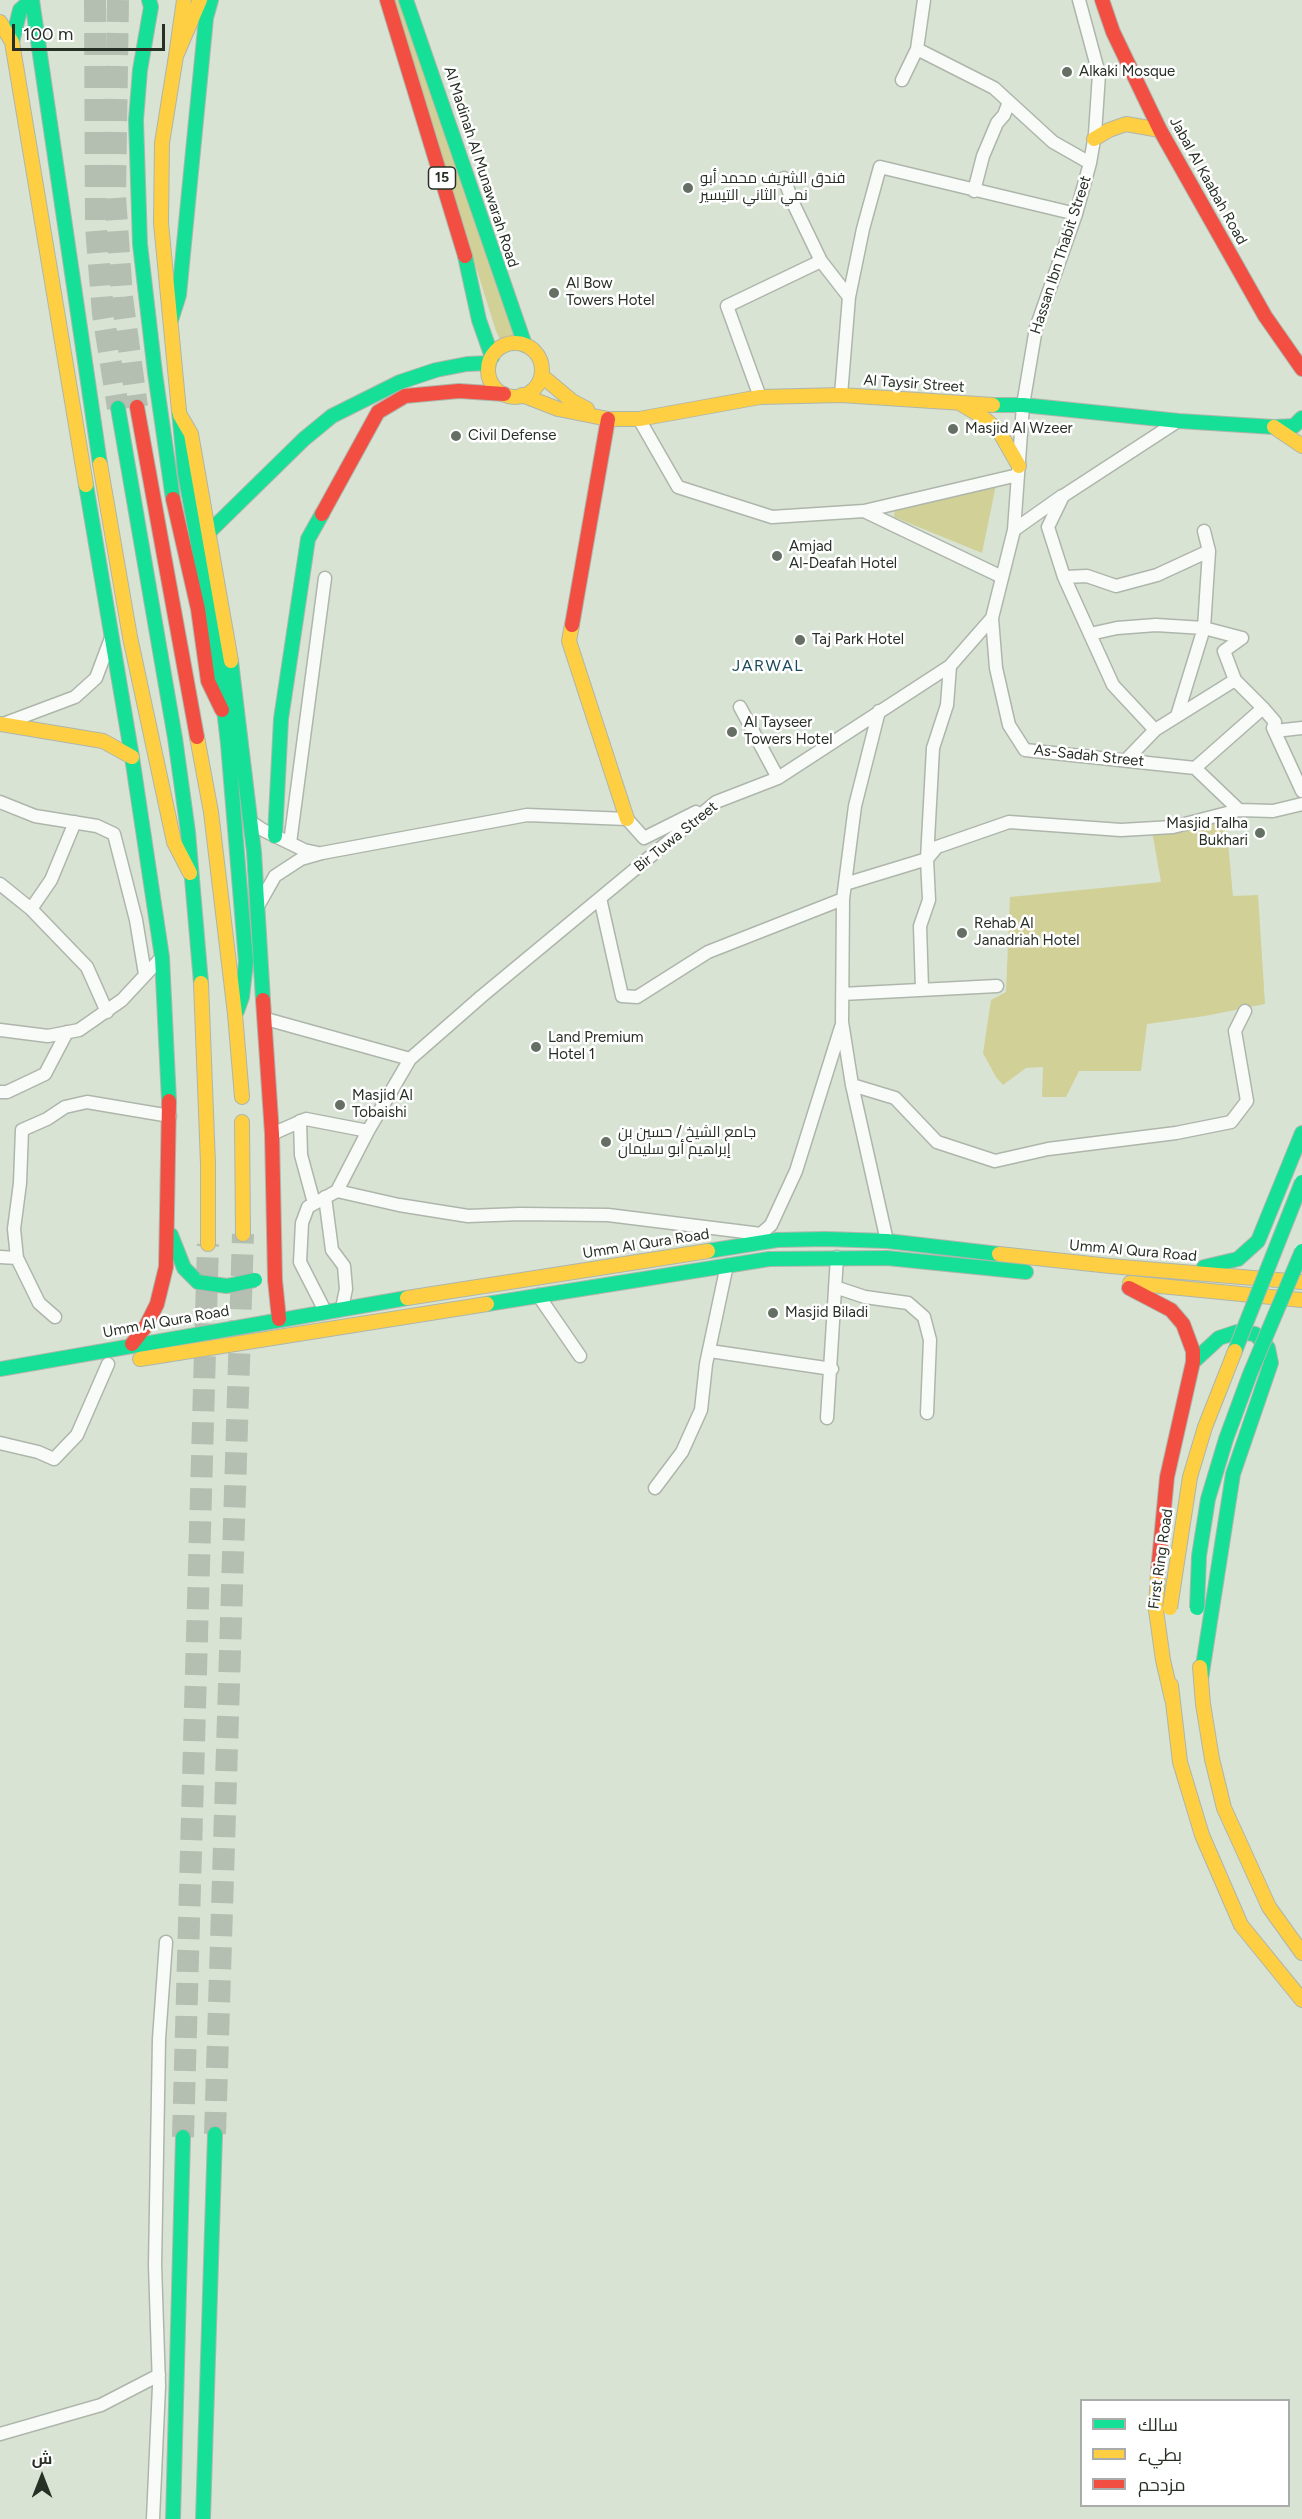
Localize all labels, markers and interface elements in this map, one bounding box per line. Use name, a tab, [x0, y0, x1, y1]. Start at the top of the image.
scale bar	[15, 12, 168, 50]
text: 100 m	[23, 23, 73, 45]
place label: Alkaki Mosque	[1079, 63, 1175, 81]
street label: Al Madinah Al Munawarah Road	[440, 64, 522, 270]
marker: Alkaki Mosque	[1060, 65, 1074, 79]
street label: Jabal Al Kaabah Road	[1165, 114, 1251, 248]
road number: 15	[428, 167, 456, 189]
place label: فندق الشريف محمد أبو نمي الثاني التيسير	[700, 170, 845, 205]
street label: Hassan Ibn Thabit Street	[1027, 174, 1095, 336]
marker: فندق الشريف محمد أبو نمي الثاني التيسير	[681, 181, 695, 195]
place label: Al Bow Towers Hotel	[566, 275, 654, 310]
marker: Al Bow Towers Hotel	[547, 286, 561, 300]
street label: Al Taysir Street	[863, 371, 965, 397]
place label: Masjid Al Wzeer	[965, 420, 1073, 438]
marker: Masjid Al Wzeer	[946, 422, 960, 436]
place label: Civil Defense	[468, 427, 556, 445]
marker: Civil Defense	[449, 429, 463, 443]
place label: Amjad Al-Deafah Hotel	[789, 538, 897, 573]
marker: Amjad Al-Deafah Hotel	[770, 549, 784, 563]
place label: Taj Park Hotel	[812, 631, 904, 649]
marker: Taj Park Hotel	[793, 633, 807, 647]
district label: JARWAL	[732, 656, 804, 676]
place label: Al Tayseer Towers Hotel	[744, 714, 832, 749]
marker: Al Tayseer Towers Hotel	[725, 725, 739, 739]
street label: As-Sadah Street	[1033, 741, 1145, 771]
street label: Bir Tuwa Street	[631, 798, 721, 876]
place label: Masjid Talha Bukhari	[1166, 815, 1248, 850]
marker: Masjid Talha Bukhari	[1253, 826, 1267, 840]
place label: Rehab Al Janadriah Hotel	[974, 915, 1080, 950]
marker: Rehab Al Janadriah Hotel	[955, 926, 969, 940]
place label: Land Premium Hotel 1	[548, 1029, 644, 1064]
marker: Land Premium Hotel 1	[529, 1040, 543, 1054]
place label: Masjid Al Tobaishi	[352, 1087, 413, 1122]
marker: Masjid Al Tobaishi	[333, 1098, 347, 1112]
place label: جامع الشيخ / حسين بن إبراهيم أبو سليمان	[618, 1124, 756, 1159]
marker: جامع الشيخ / حسين بن إبراهيم أبو سليمان	[599, 1135, 613, 1149]
street label: Umm Al Qura Road	[581, 1225, 711, 1263]
street label: Umm Al Qura Road	[1068, 1236, 1198, 1266]
street label: Umm Al Qura Road	[101, 1302, 231, 1342]
place label: Masjid Biladi	[785, 1304, 868, 1322]
marker: Masjid Biladi	[766, 1306, 780, 1320]
street label: First Ring Road	[1145, 1508, 1177, 1610]
legend	[1080, 2399, 1290, 2507]
text: سالك	[1138, 2414, 1178, 2436]
text: بطيء	[1138, 2444, 1182, 2466]
north arrow	[12, 2447, 72, 2507]
text: ش	[32, 2449, 52, 2468]
text: مزدحم	[1138, 2474, 1186, 2496]

